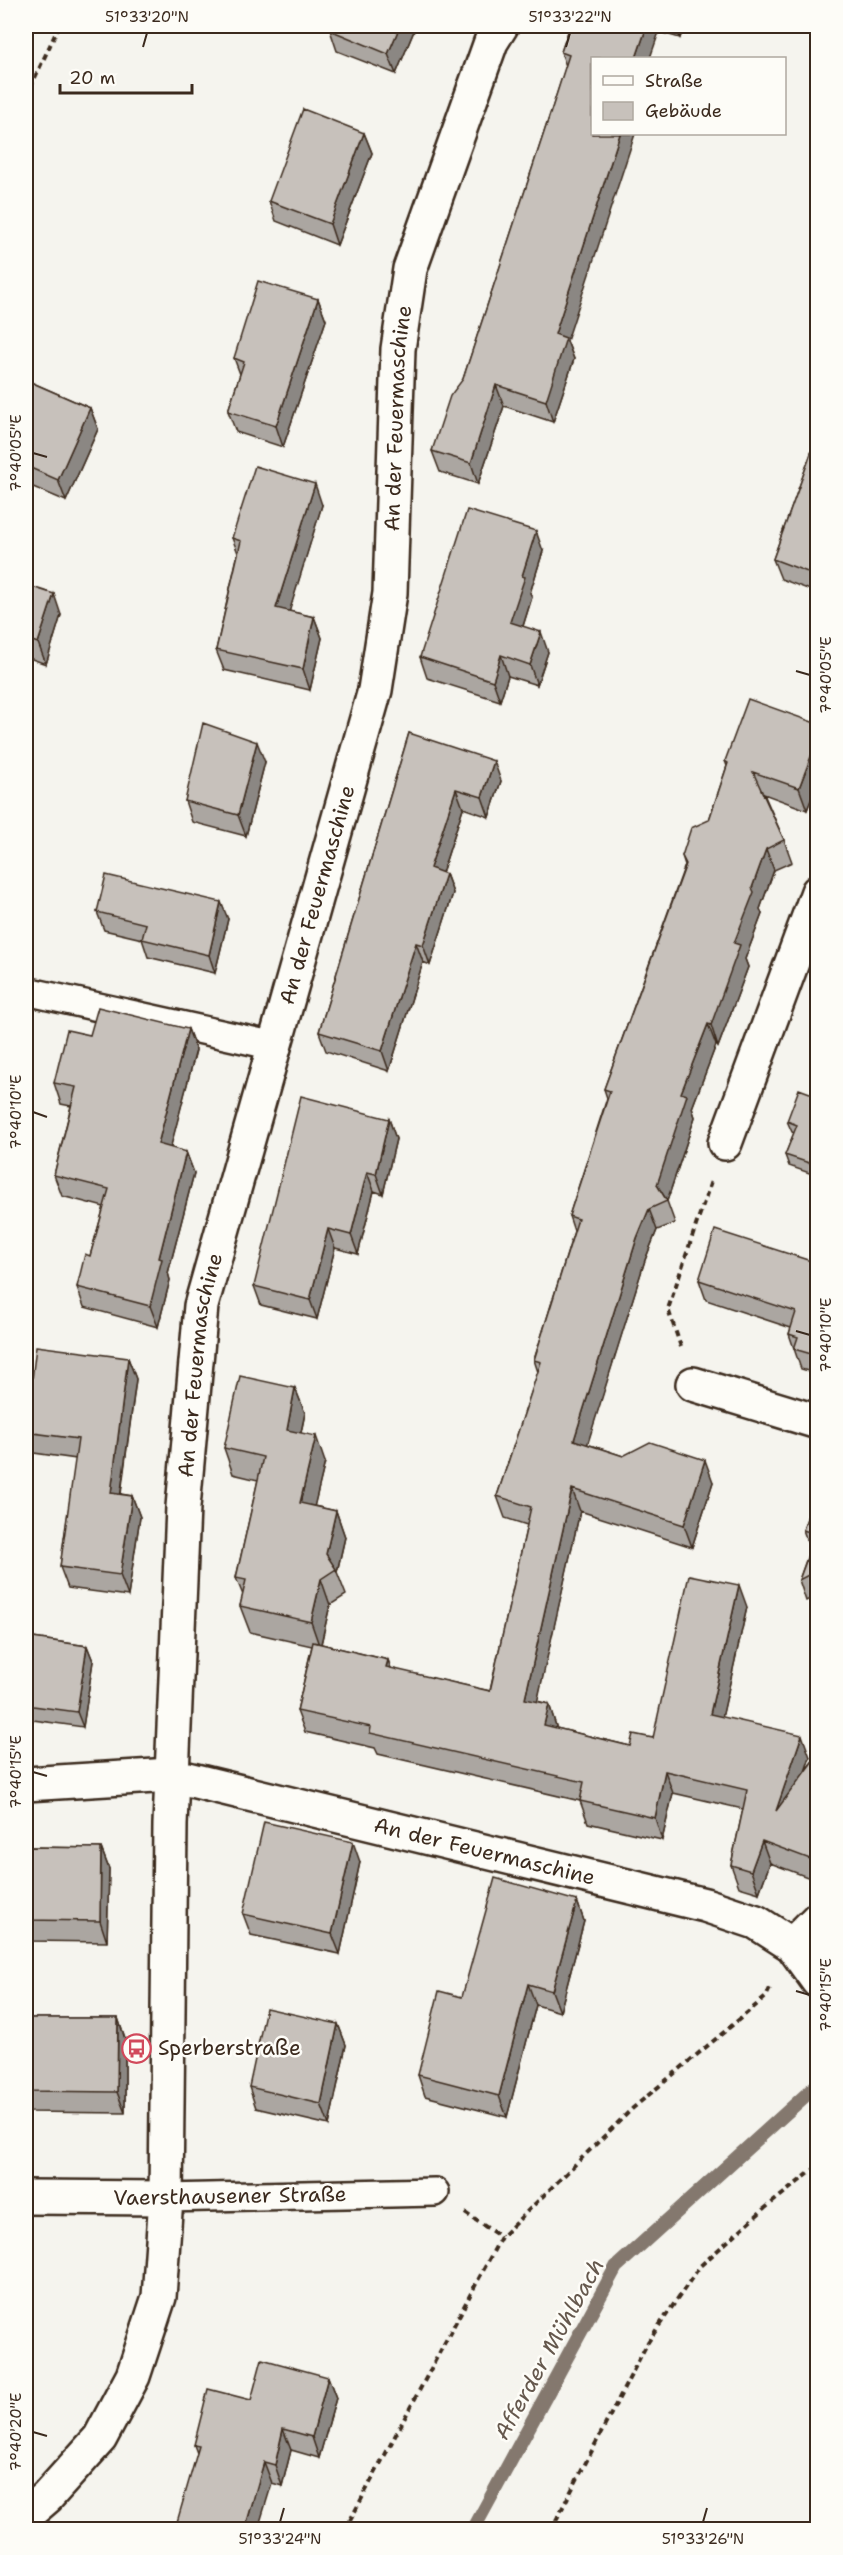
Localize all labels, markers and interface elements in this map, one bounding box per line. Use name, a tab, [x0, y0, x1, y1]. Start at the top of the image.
text: 51°33'20"N	[105, 7, 189, 27]
text: 51°33'22"N	[528, 7, 612, 27]
scale bar	[60, 57, 192, 95]
legend	[591, 57, 786, 135]
text: 20 m	[69, 66, 115, 90]
text: Straße	[645, 69, 703, 93]
text: Gebäude	[645, 99, 722, 123]
street label: An der Feuermaschine	[378, 303, 418, 532]
text: 7°40'05"E	[6, 414, 26, 492]
text: 7°40'05"E	[816, 636, 836, 714]
street label: An der Feuermaschine	[273, 782, 361, 1008]
text: 7°40'10"E	[6, 1075, 26, 1149]
street label: An der Feuermaschine	[172, 1250, 229, 1479]
text: 7°40'10"E	[816, 1298, 836, 1372]
text: 7°40'15"E	[6, 1735, 26, 1809]
street label: An der Feuermaschine	[371, 1811, 598, 1892]
text: 7°40'15"E	[816, 1958, 836, 2032]
bus stop icon: Sperberstraße	[121, 2032, 153, 2064]
place label: Sperberstraße	[158, 2034, 301, 2062]
street label: Vaersthausener Straße	[113, 2180, 347, 2212]
water label: Afferder Mühlbach	[487, 2253, 611, 2445]
text: 7°40'20"E	[6, 2393, 26, 2471]
text: 51°33'24"N	[239, 2529, 321, 2549]
text: 51°33'26"N	[662, 2529, 744, 2549]

